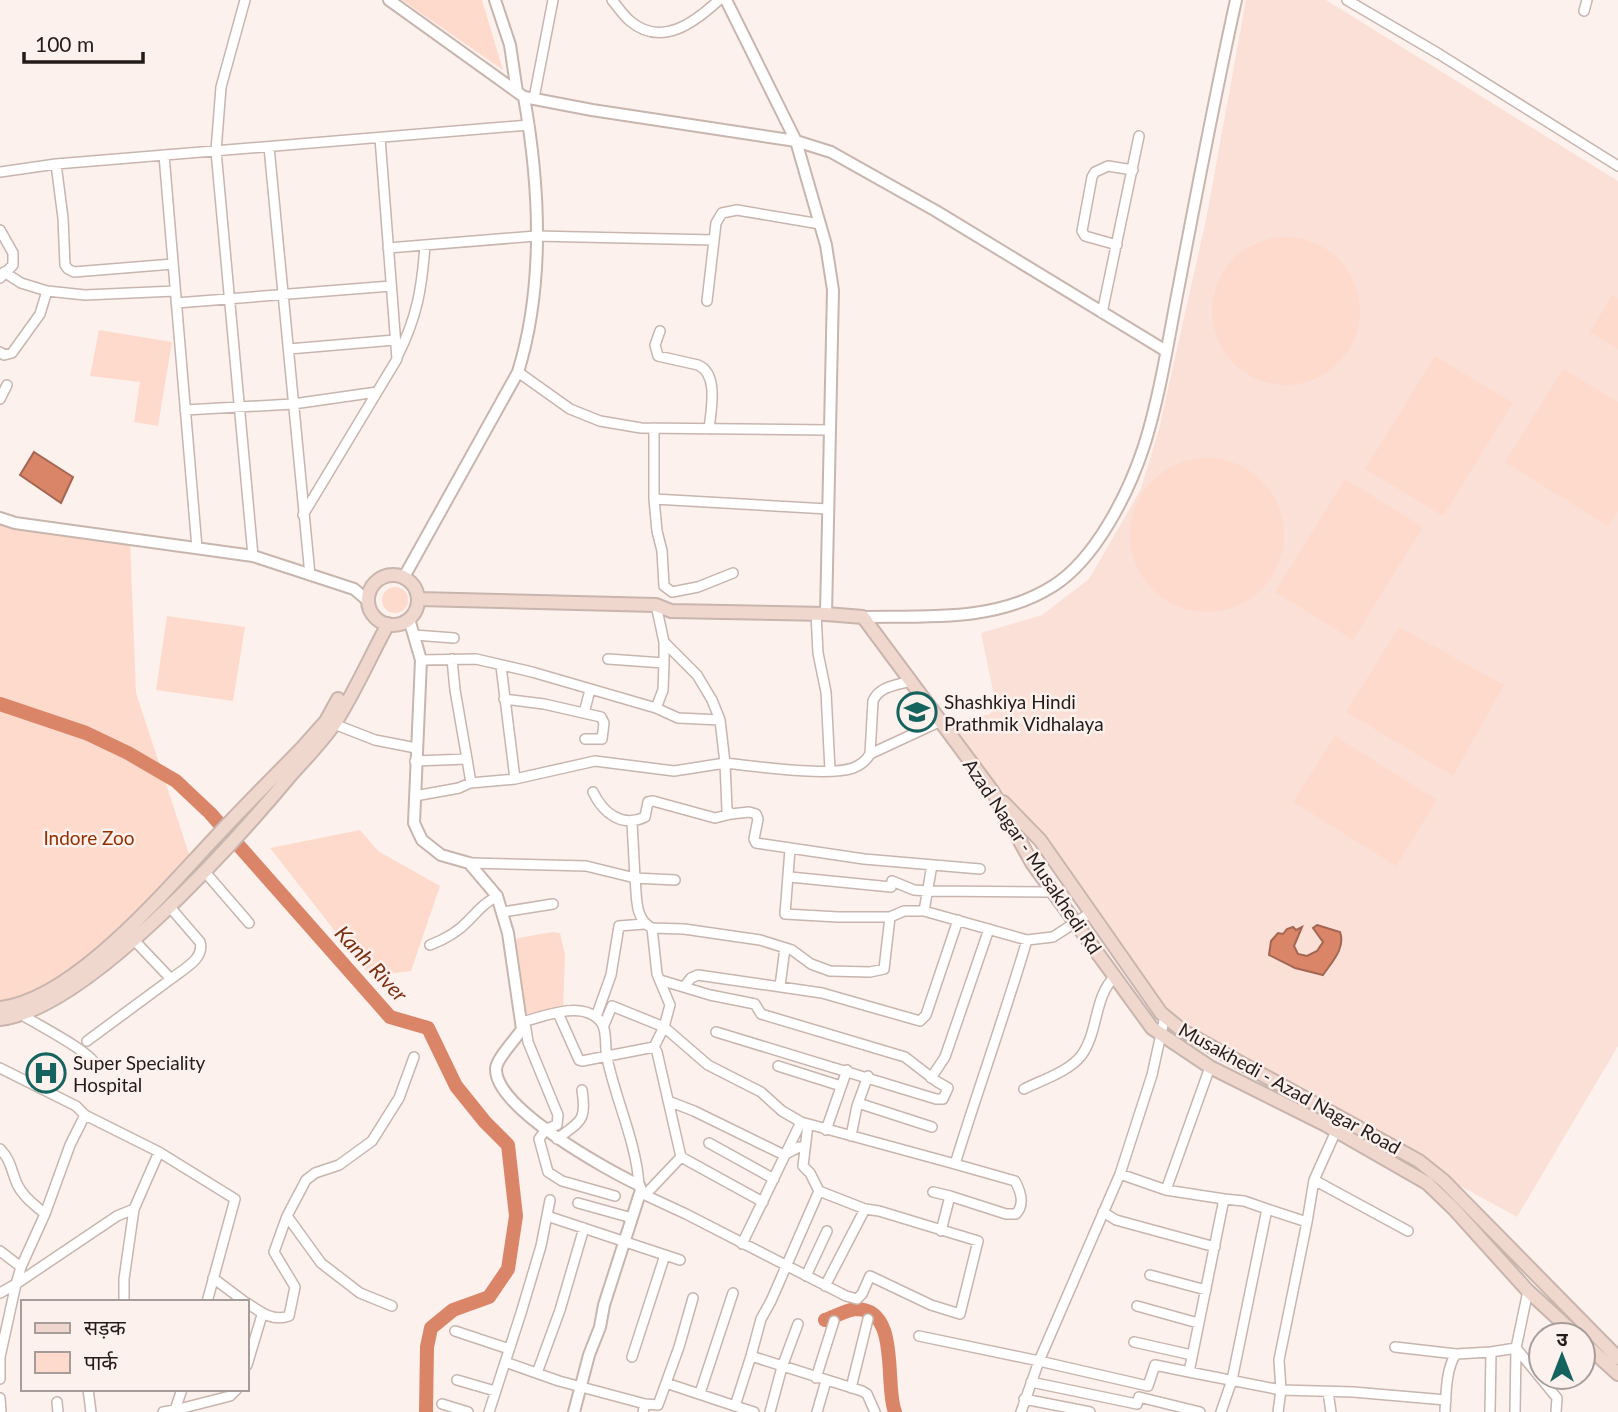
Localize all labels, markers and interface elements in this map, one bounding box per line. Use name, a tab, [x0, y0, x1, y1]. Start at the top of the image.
scale bar	[24, 21, 144, 65]
text: 100 m	[35, 31, 94, 56]
place label: Shashkiya Hindi Prathmik Vidhalaya	[944, 690, 1104, 735]
school or university icon: Shashkiya Hindi Prathmik Vidhalaya	[896, 691, 938, 733]
street label: Azad Nagar - Musakhedi Rd	[959, 754, 1107, 958]
park label: Indore Zoo	[43, 826, 135, 849]
water label: Kanh River	[331, 920, 414, 1007]
street label: Musakhedi - Azad Nagar Road	[1175, 1017, 1405, 1159]
place label: Super Speciality Hospital	[73, 1051, 205, 1096]
hospital icon: Super Speciality Hospital	[25, 1052, 67, 1094]
legend	[21, 1300, 248, 1391]
text: सड़क	[84, 1314, 126, 1339]
north arrow	[1527, 1321, 1597, 1391]
text: उ	[1556, 1327, 1568, 1350]
text: पार्क	[84, 1349, 118, 1374]

